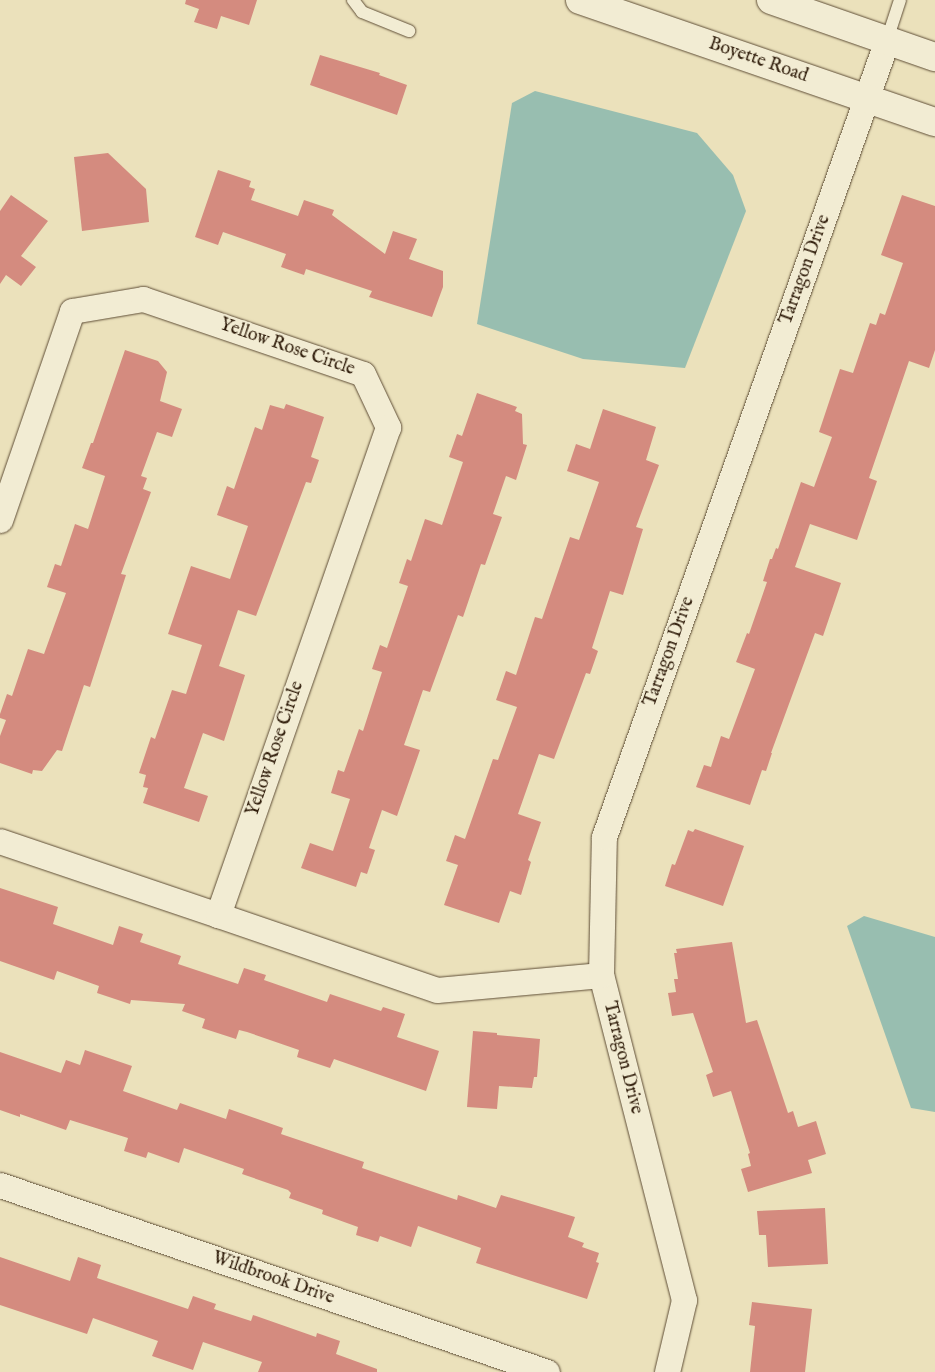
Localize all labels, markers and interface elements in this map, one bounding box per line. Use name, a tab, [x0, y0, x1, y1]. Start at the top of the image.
street label: Boyette Road	[706, 34, 810, 88]
street label: Tarragon Drive	[776, 212, 836, 328]
street label: Yellow Rose Circle	[217, 315, 357, 381]
street label: Tarragon Drive	[640, 594, 700, 710]
street label: Yellow Rose Circle	[243, 679, 309, 819]
street label: Tarragon Drive	[598, 999, 646, 1117]
street label: Wildbrook Drive	[209, 1248, 337, 1310]

